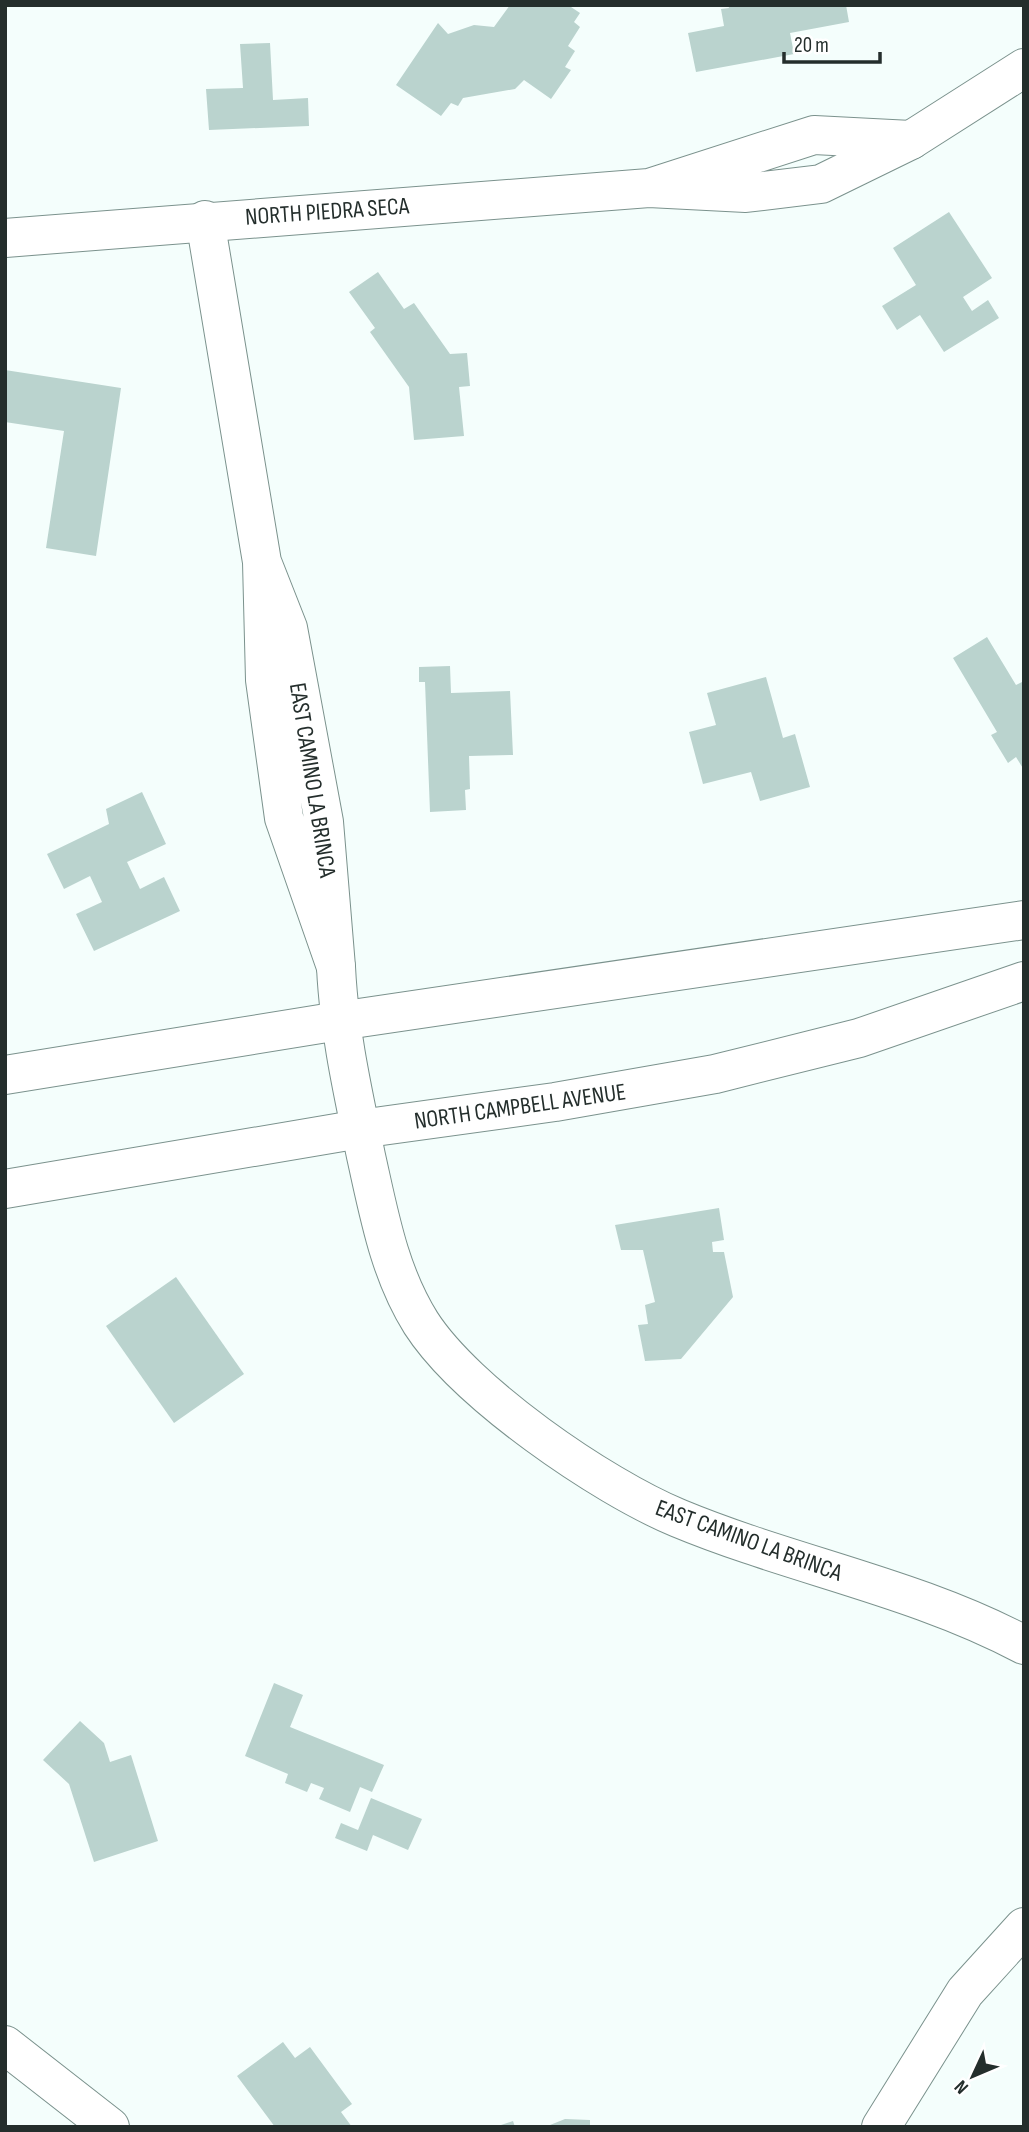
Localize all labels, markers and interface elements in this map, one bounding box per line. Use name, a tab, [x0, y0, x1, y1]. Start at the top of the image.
scale bar	[784, 21, 880, 65]
text: 20 m	[794, 33, 829, 58]
street label: NORTH PIEDRA SECA	[244, 191, 411, 232]
street label: EAST CAMINO LA BRINCA	[283, 681, 342, 880]
street label: NORTH CAMPBELL AVENUE	[412, 1077, 628, 1136]
street label: EAST CAMINO LA BRINCA	[652, 1493, 847, 1588]
north arrow	[938, 2041, 1008, 2111]
text: N	[950, 2075, 974, 2098]

